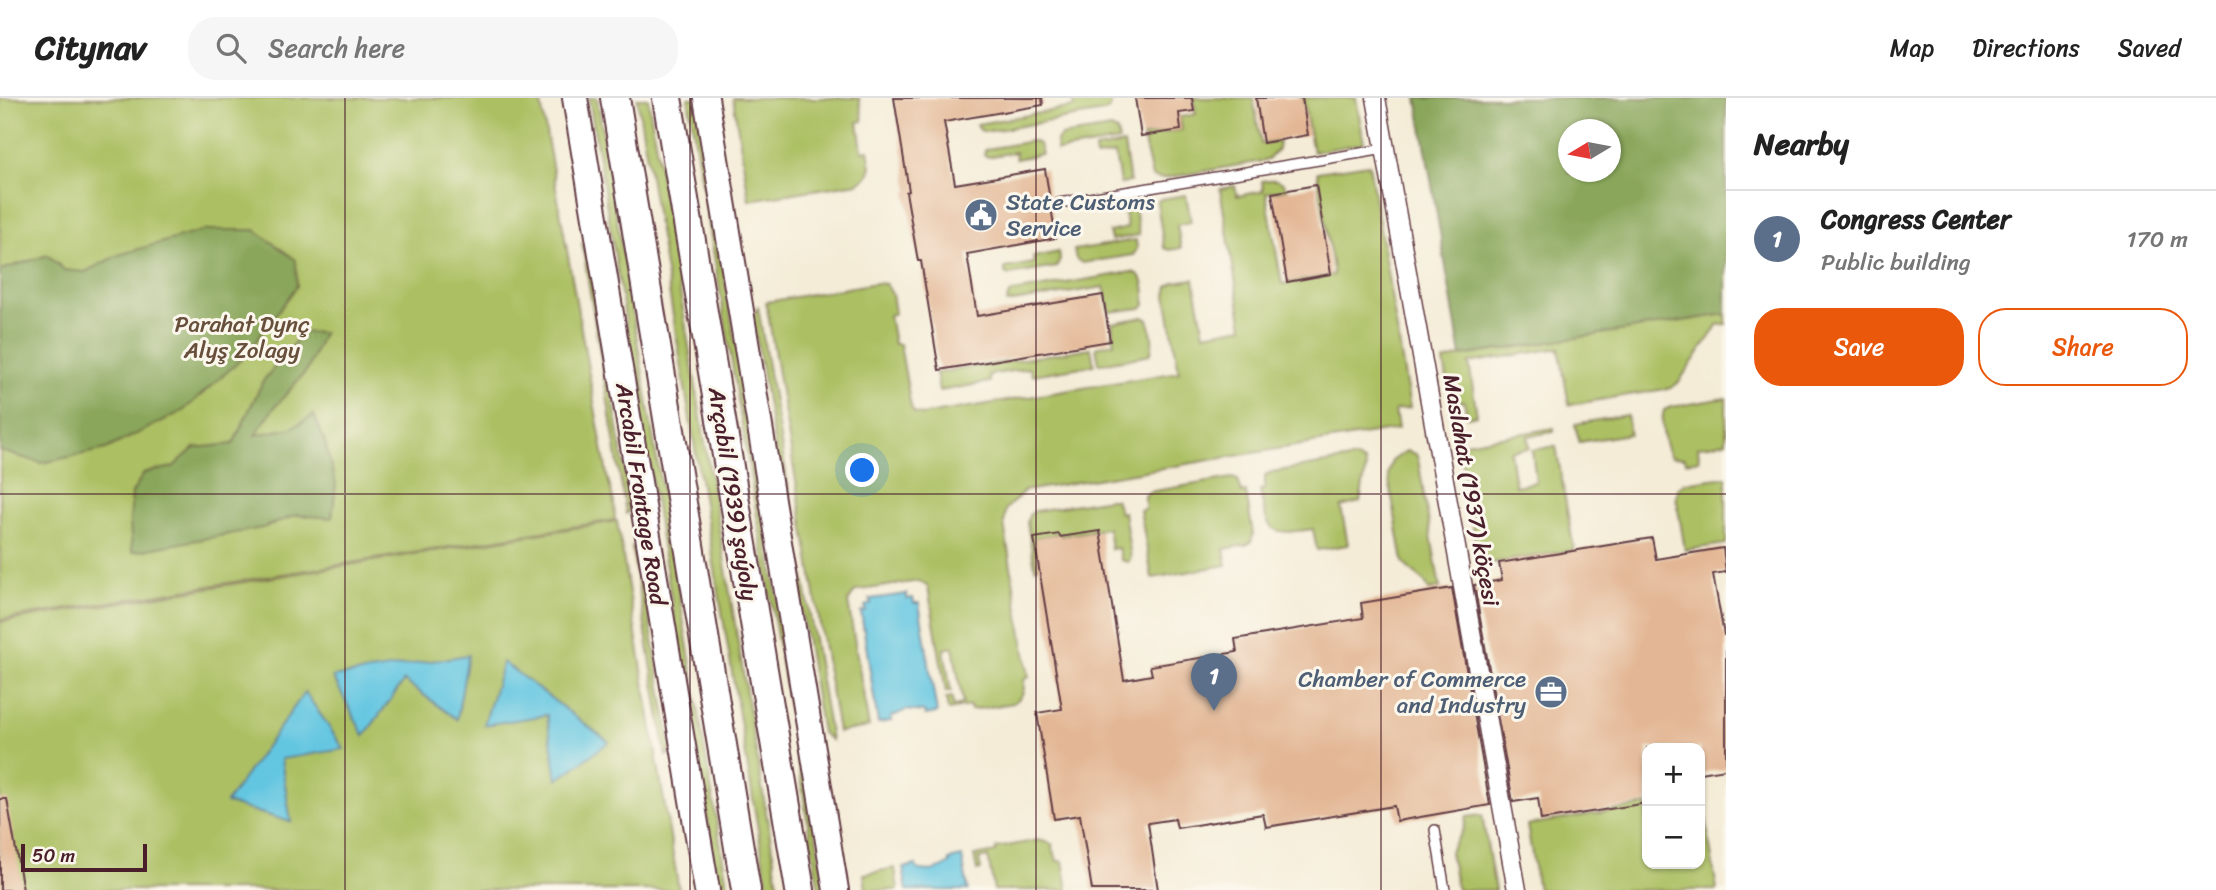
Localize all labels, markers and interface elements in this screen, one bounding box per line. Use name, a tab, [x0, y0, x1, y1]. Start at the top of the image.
search box	[188, 17, 678, 80]
text: Citynav	[35, 19, 146, 77]
text: Search here	[268, 25, 405, 71]
text: Map	[1890, 27, 1934, 69]
text: Directions	[1972, 27, 2080, 69]
text: Saved	[2118, 27, 2181, 69]
icon: search	[212, 29, 250, 67]
text: Nearby	[1754, 117, 1849, 171]
north arrow	[1558, 119, 1621, 182]
place label: State Customs Service	[1006, 182, 1155, 249]
public building icon: State Customs Service	[962, 196, 1000, 234]
text: Congress Center	[1821, 196, 2011, 242]
text: 1	[1772, 219, 1782, 260]
text: 170 m	[2127, 219, 2188, 260]
text: Public building	[1821, 242, 1971, 283]
park label: Parahat Dynç Alyş Zolagy	[175, 304, 310, 371]
button: Save	[1754, 308, 1964, 386]
button: Share	[1978, 308, 2188, 386]
street label: Maslahat (1937) köçesi	[1430, 371, 1512, 610]
street label: Arcabil Frontage Road	[603, 379, 679, 610]
street label: Arçabil (1939) şaýoly	[696, 383, 770, 604]
your location	[845, 453, 879, 487]
pin: 1	[1191, 653, 1237, 711]
place label: Chamber of Commerce and Industry	[1298, 659, 1526, 726]
office icon: Chamber of Commerce and Industry	[1532, 673, 1570, 711]
map controls	[1642, 743, 1705, 869]
button: +	[1642, 743, 1705, 806]
button: −	[1642, 806, 1705, 869]
text: 50 m	[32, 839, 75, 872]
scale bar	[21, 841, 147, 873]

